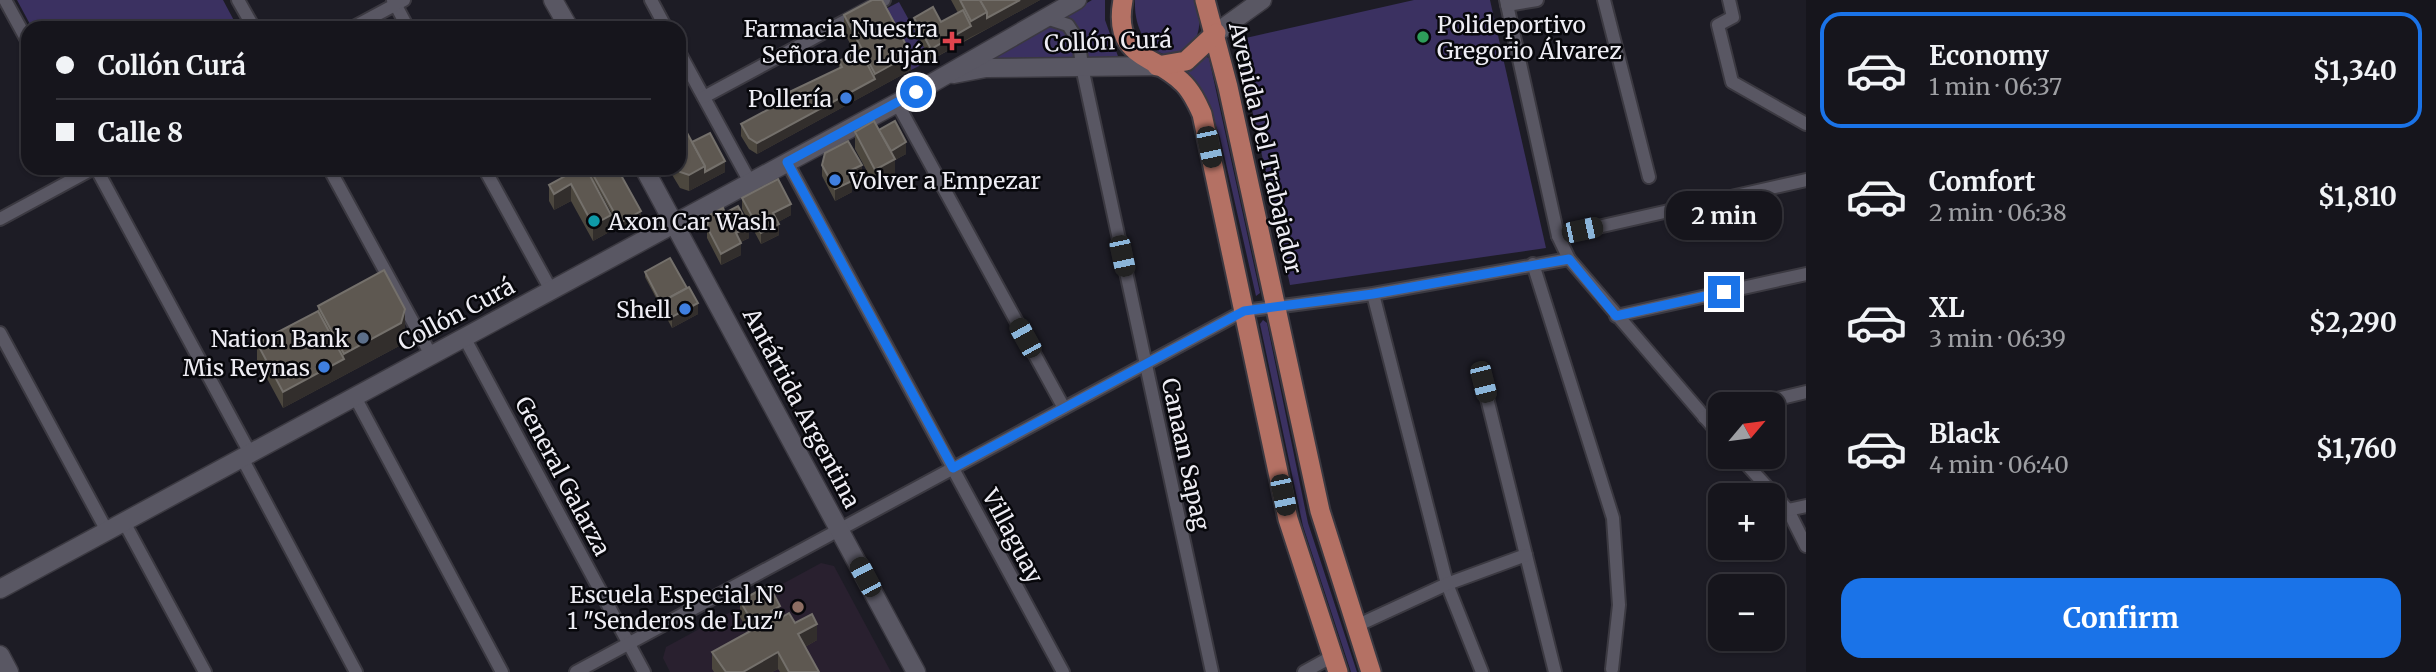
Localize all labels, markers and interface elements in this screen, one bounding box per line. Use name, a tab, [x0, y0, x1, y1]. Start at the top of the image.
place label: Polideportivo Gregorio Álvarez	[1437, 10, 1622, 65]
place label: Farmacia Nuestra Señora de Luján	[744, 14, 938, 69]
street label: Avenida Del Trabajador	[1223, 18, 1309, 277]
street label: Collón Curá	[1044, 24, 1172, 58]
marker: Polideportivo Gregorio Álvarez	[1415, 29, 1431, 45]
marker: Farmacia Nuestra Señora de Luján	[944, 33, 960, 49]
icon: car	[1845, 39, 1908, 102]
text: Economy	[1929, 39, 2049, 72]
text: Collón Curá	[98, 49, 246, 82]
text: $1,340	[2313, 54, 2397, 87]
text: 1 min · 06:37	[1929, 72, 2062, 101]
route start	[900, 76, 932, 108]
place label: Pollería	[748, 84, 832, 113]
marker: Pollería	[838, 90, 854, 106]
text: Calle 8	[98, 116, 183, 149]
car	[1195, 124, 1224, 170]
icon: car	[1845, 165, 1908, 228]
text: Comfort	[1929, 165, 2035, 198]
place label: Volver a Empezar	[848, 166, 1041, 195]
marker: Volver a Empezar	[827, 172, 843, 188]
text: $1,810	[2318, 180, 2397, 213]
callout: 2 min	[1666, 190, 1782, 240]
text: 2 min · 06:38	[1929, 198, 2067, 227]
text: 2 min	[1691, 201, 1757, 230]
place label: Axon Car Wash	[607, 207, 776, 236]
marker: Axon Car Wash	[586, 213, 602, 229]
car	[1560, 215, 1605, 245]
car	[1108, 233, 1137, 279]
street label: Collón Curá	[393, 271, 519, 357]
route end	[1708, 276, 1740, 308]
icon: car	[1845, 291, 1908, 354]
text: XL	[1929, 291, 1965, 324]
place label: Shell	[616, 295, 671, 324]
marker: Shell	[677, 301, 693, 317]
street label: Antártida Argentina	[737, 302, 867, 513]
text: $2,290	[2309, 306, 2397, 339]
car	[1006, 315, 1045, 361]
place label: Nation Bank	[211, 324, 349, 353]
text: 3 min · 06:39	[1929, 324, 2066, 353]
marker: Nation Bank	[355, 330, 371, 346]
place label: Mis Reynas	[183, 353, 310, 382]
marker: Mis Reynas	[316, 359, 332, 375]
car	[1468, 359, 1499, 405]
street label: Canaan Sapag	[1156, 375, 1216, 533]
street label: General Galarza	[509, 392, 617, 560]
north arrow	[1708, 392, 1785, 469]
map controls	[1708, 392, 1785, 651]
icon: car	[1845, 417, 1908, 480]
text: Black	[1929, 417, 2000, 450]
text: $1,760	[2316, 432, 2397, 465]
text: 4 min · 06:40	[1929, 450, 2069, 479]
car	[1269, 472, 1298, 518]
street label: Villaguay	[976, 483, 1050, 589]
button: +	[1708, 483, 1785, 560]
car	[846, 554, 885, 600]
button: −	[1708, 574, 1785, 651]
button: Confirm	[1841, 578, 2401, 658]
place label: Escuela Especial N° 1 "Senderos de Luz"	[567, 580, 784, 635]
marker: Escuela Especial N° 1 "Senderos de Luz"	[790, 599, 806, 615]

